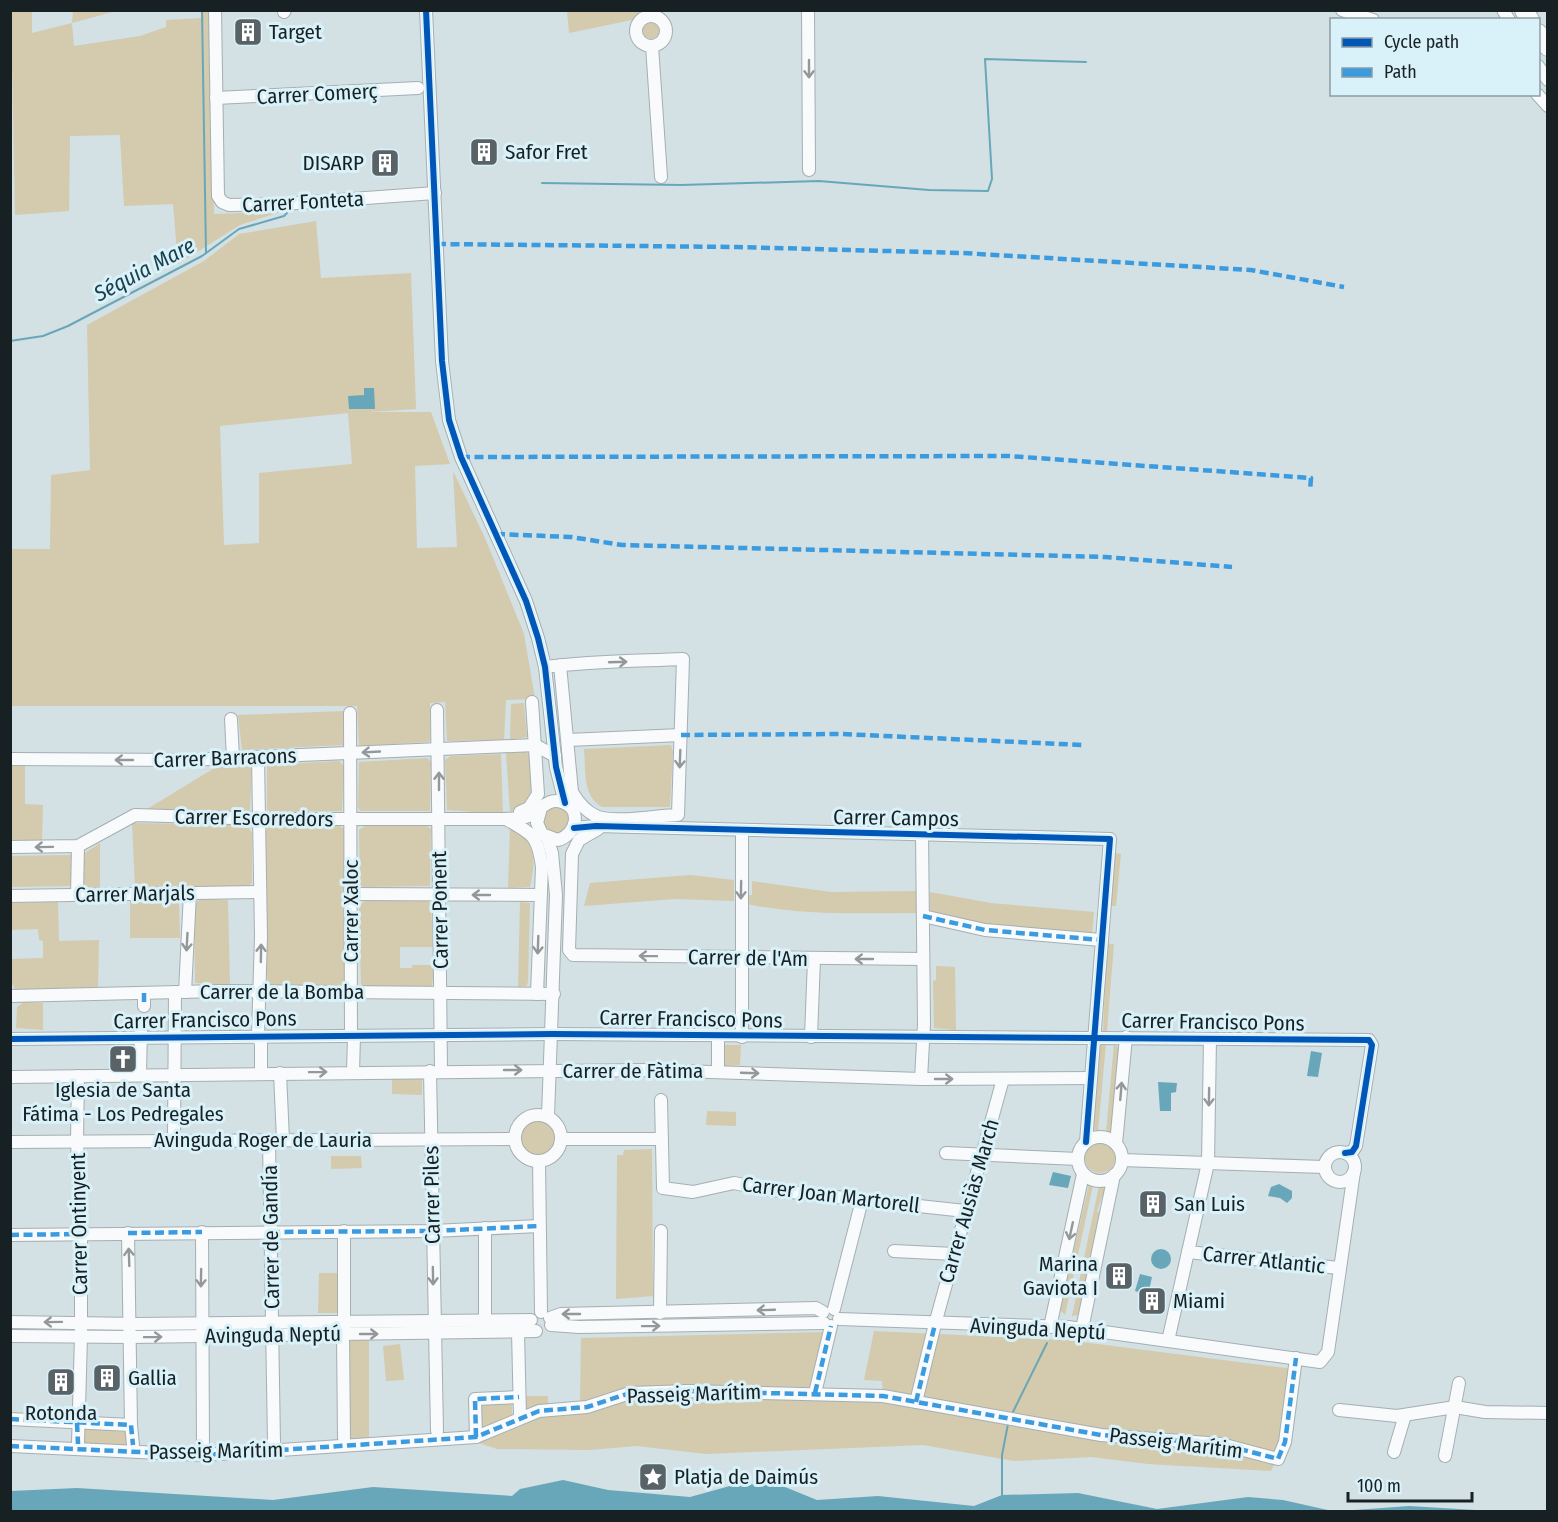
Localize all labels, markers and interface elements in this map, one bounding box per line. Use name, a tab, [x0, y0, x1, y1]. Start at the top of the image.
building icon: Target	[232, 16, 264, 48]
legend	[1330, 18, 1540, 96]
place label: Target	[269, 19, 322, 45]
text: Cycle path	[1384, 31, 1459, 53]
one-way arrow	[803, 58, 814, 78]
text: Path	[1384, 61, 1417, 83]
street label: Carrer Comerç	[256, 78, 378, 110]
building icon: Safor Fret	[468, 136, 500, 168]
place label: Safor Fret	[505, 139, 588, 165]
building icon: DISARP	[369, 147, 401, 179]
place label: DISARP	[303, 150, 364, 176]
street label: Carrer Fonteta	[241, 186, 365, 218]
water label: Séquia Mare	[88, 232, 199, 308]
one-way arrow	[608, 656, 628, 667]
street label: Carrer Barracons	[153, 743, 297, 773]
one-way arrow	[362, 747, 382, 758]
one-way arrow	[674, 749, 686, 769]
one-way arrow	[115, 754, 135, 766]
one-way arrow	[433, 772, 445, 792]
street label: Carrer Escorredors	[175, 804, 334, 832]
street label: Carrer Campos	[833, 804, 959, 832]
one-way arrow	[35, 841, 55, 853]
street label: Carrer Ponent	[426, 851, 454, 969]
street label: Carrer Xaloc	[338, 859, 364, 963]
one-way arrow	[735, 879, 747, 899]
street label: Carrer Marjals	[75, 880, 195, 908]
one-way arrow	[472, 890, 492, 901]
one-way arrow	[182, 932, 193, 952]
one-way arrow	[533, 934, 544, 954]
one-way arrow	[255, 943, 267, 963]
street label: Carrer de l'Am	[688, 944, 808, 972]
one-way arrow	[639, 951, 659, 962]
one-way arrow	[855, 953, 875, 965]
street label: Carrer de la Bomba	[200, 979, 364, 1005]
street label: Carrer Francisco Pons	[599, 1004, 783, 1034]
street label: Carrer Francisco Pons	[113, 1005, 297, 1035]
street label: Carrer Francisco Pons	[1121, 1007, 1305, 1037]
church icon: Iglesia de Santa Fátima - Los Pedregales	[107, 1043, 139, 1075]
street label: Carrer de Fàtima	[563, 1058, 703, 1084]
one-way arrow	[502, 1064, 522, 1076]
one-way arrow	[307, 1066, 327, 1078]
one-way arrow	[739, 1067, 759, 1078]
one-way arrow	[934, 1073, 954, 1085]
place label: Iglesia de Santa Fátima - Los Pedregales	[22, 1077, 224, 1127]
one-way arrow	[1116, 1081, 1127, 1101]
one-way arrow	[1203, 1087, 1215, 1107]
street label: Carrer Ausiàs March	[933, 1116, 1005, 1286]
street label: Avinguda Roger de Lauria	[154, 1127, 372, 1153]
street label: Carrer Piles	[418, 1145, 446, 1244]
street label: Carrer Ontinyent	[65, 1152, 93, 1295]
street label: Carrer de Gandía	[257, 1165, 285, 1309]
street label: Carrer Joan Martorell	[741, 1171, 922, 1219]
building icon: San Luis	[1137, 1188, 1169, 1220]
place label: San Luis	[1174, 1191, 1245, 1217]
one-way arrow	[1065, 1220, 1076, 1240]
street label: Carrer Atlantic	[1201, 1241, 1327, 1279]
one-way arrow	[123, 1248, 134, 1268]
place label: Marina Gaviota I	[1023, 1251, 1098, 1301]
building icon: Marina Gaviota I	[1103, 1260, 1135, 1292]
one-way arrow	[428, 1266, 439, 1286]
one-way arrow	[195, 1267, 207, 1287]
building icon: Miami	[1136, 1285, 1168, 1317]
place label: Miami	[1173, 1288, 1225, 1314]
one-way arrow	[756, 1304, 776, 1315]
one-way arrow	[561, 1308, 581, 1319]
street label: Avinguda Neptú	[969, 1312, 1107, 1346]
one-way arrow	[43, 1316, 63, 1328]
one-way arrow	[641, 1320, 661, 1332]
street label: Avinguda Neptú	[205, 1321, 341, 1349]
one-way arrow	[358, 1328, 378, 1340]
one-way arrow	[142, 1331, 162, 1343]
building icon: Gallia	[91, 1362, 123, 1394]
place label: Gallia	[128, 1365, 177, 1391]
building icon: Rotonda	[45, 1366, 77, 1398]
street label: Passeig Marítim	[626, 1379, 762, 1409]
place label: Rotonda	[25, 1400, 97, 1426]
street label: Passeig Marítim	[1108, 1422, 1244, 1464]
street label: Passeig Marítim	[149, 1437, 283, 1465]
place icon: Platja de Daimús	[637, 1461, 669, 1493]
place label: Platja de Daimús	[674, 1464, 818, 1490]
scale bar	[1348, 1465, 1472, 1503]
text: 100 m	[1357, 1475, 1401, 1497]

